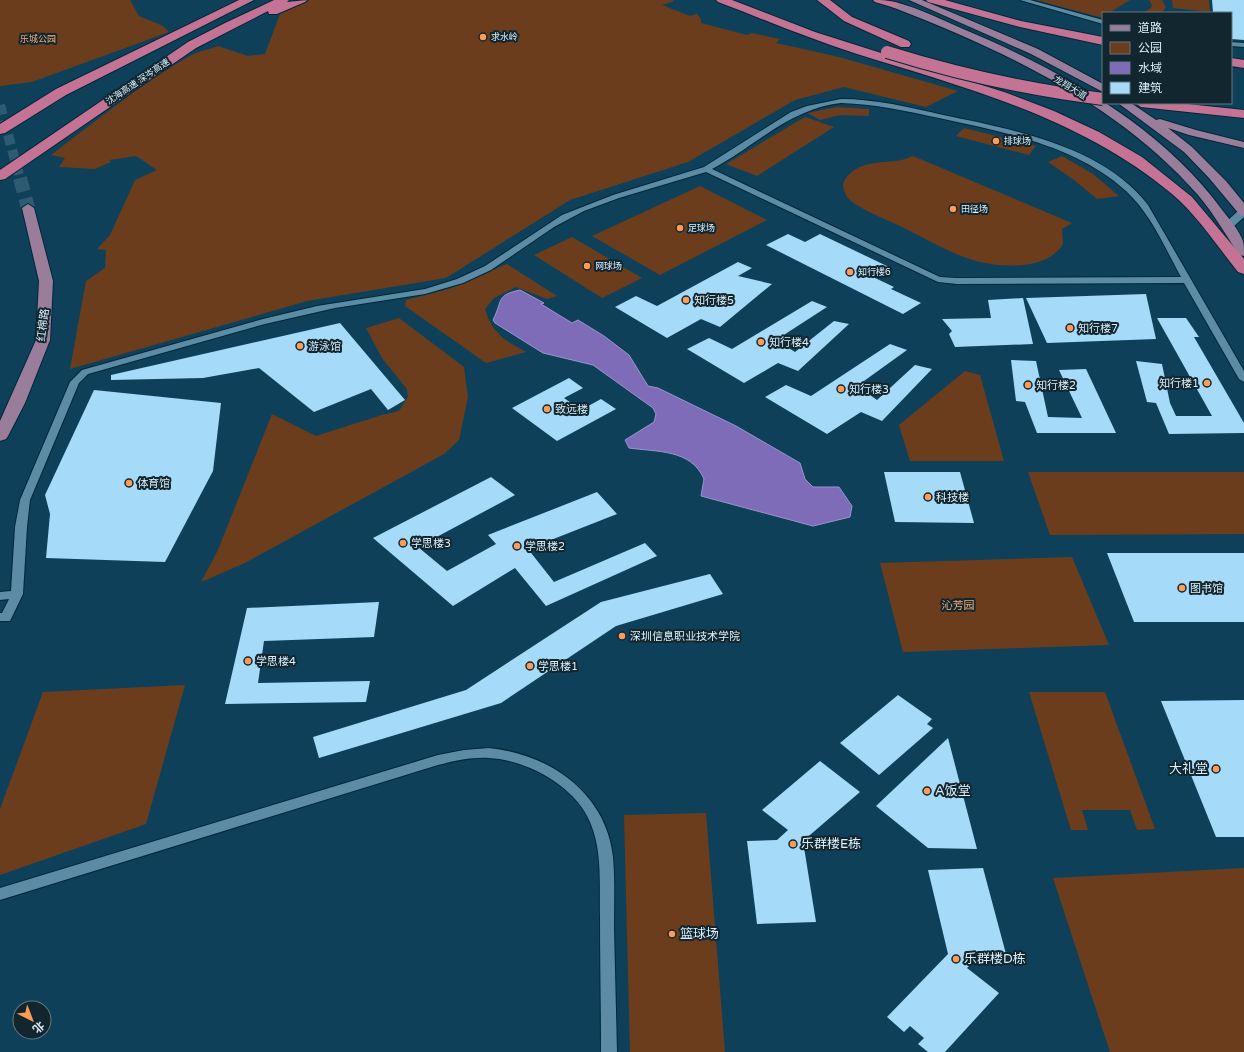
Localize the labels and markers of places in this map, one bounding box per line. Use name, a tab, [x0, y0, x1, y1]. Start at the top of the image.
place label: 求水岭	[491, 31, 518, 43]
marker: 求水岭	[478, 32, 488, 42]
marker: 排球场	[991, 136, 1001, 146]
place label: 排球场	[1004, 136, 1031, 147]
marker: 田径场	[948, 204, 958, 214]
place label: 田径场	[961, 204, 988, 215]
marker: 足球场	[675, 223, 685, 233]
place label: 足球场	[688, 223, 715, 234]
marker: 网球场	[582, 261, 592, 271]
place label: 网球场	[595, 261, 622, 272]
marker: 知行楼6	[845, 267, 855, 277]
place label: 知行楼6	[858, 267, 891, 278]
place label: 知行楼5	[694, 294, 734, 307]
marker: 知行楼5	[681, 295, 691, 305]
place label: 知行楼7	[1078, 322, 1118, 335]
marker: 知行楼7	[1065, 323, 1075, 333]
place label: 知行楼4	[769, 336, 809, 349]
marker: 知行楼4	[756, 337, 766, 347]
place label: 游泳馆	[308, 340, 341, 353]
marker: 游泳馆	[295, 341, 305, 351]
place label: 知行楼1	[1159, 377, 1199, 390]
marker: 知行楼1	[1202, 378, 1212, 388]
place label: 知行楼2	[1036, 379, 1076, 392]
marker: 知行楼2	[1023, 380, 1033, 390]
place label: 知行楼3	[849, 383, 889, 396]
marker: 知行楼3	[836, 384, 846, 394]
place label: 致远楼	[555, 403, 588, 416]
marker: 致远楼	[542, 404, 552, 414]
place label: 体育馆	[137, 477, 170, 490]
marker: 体育馆	[124, 478, 134, 488]
place label: 科技楼	[936, 491, 969, 504]
marker: 科技楼	[923, 492, 933, 502]
place label: 学思楼3	[411, 537, 451, 550]
marker: 学思楼3	[398, 538, 408, 548]
place label: 学思楼2	[525, 540, 565, 553]
marker: 学思楼2	[512, 541, 522, 551]
place label: 图书馆	[1190, 582, 1223, 595]
marker: 图书馆	[1177, 583, 1187, 593]
place label: 深圳信息职业技术学院	[630, 630, 740, 643]
marker: 深圳信息职业技术学院	[617, 631, 627, 641]
place label: 学思楼4	[256, 655, 296, 668]
marker: 学思楼4	[243, 656, 253, 666]
place label: 学思楼1	[538, 660, 578, 673]
marker: 学思楼1	[525, 661, 535, 671]
place label: 大礼堂	[1169, 761, 1208, 777]
marker: 大礼堂	[1211, 764, 1221, 774]
place label: A饭堂	[935, 783, 971, 799]
marker: A饭堂	[922, 786, 932, 796]
place label: 乐群楼E栋	[801, 836, 861, 852]
marker: 乐群楼E栋	[788, 839, 798, 849]
place label: 篮球场	[680, 926, 719, 942]
marker: 篮球场	[667, 929, 677, 939]
place label: 乐群楼D栋	[964, 951, 1026, 967]
marker: 乐群楼D栋	[951, 954, 961, 964]

